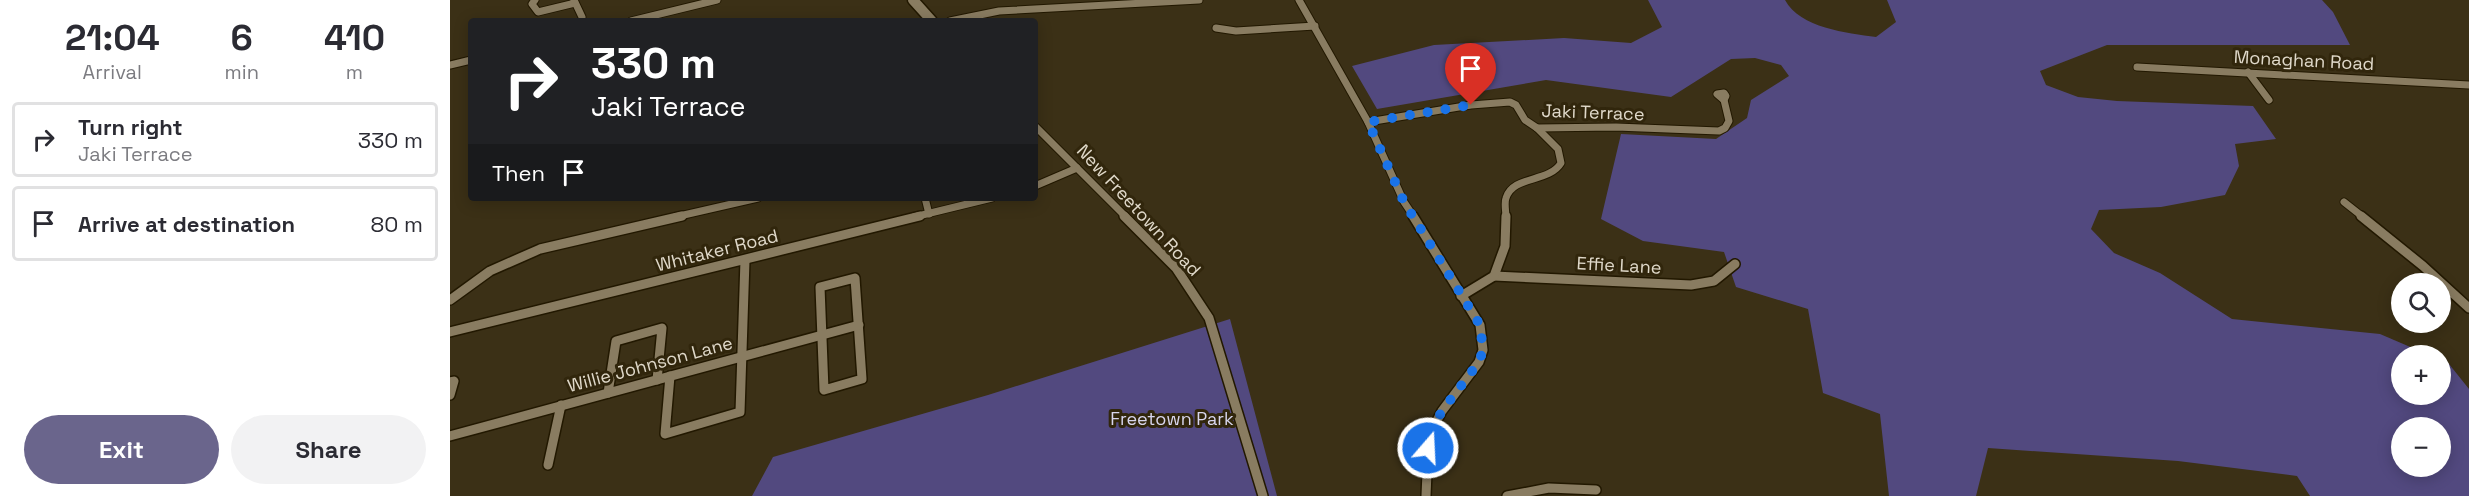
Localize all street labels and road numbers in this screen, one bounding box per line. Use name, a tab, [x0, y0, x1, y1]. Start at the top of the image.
street label: Monaghan Road	[2233, 45, 2375, 75]
street label: Jaki Terrace	[1541, 99, 1645, 125]
street label: New Freetown Road	[1072, 139, 1206, 281]
street label: Whitaker Road	[653, 224, 781, 276]
street label: Effie Lane	[1576, 251, 1662, 279]
street label: Willie Johnson Lane	[565, 331, 735, 397]

